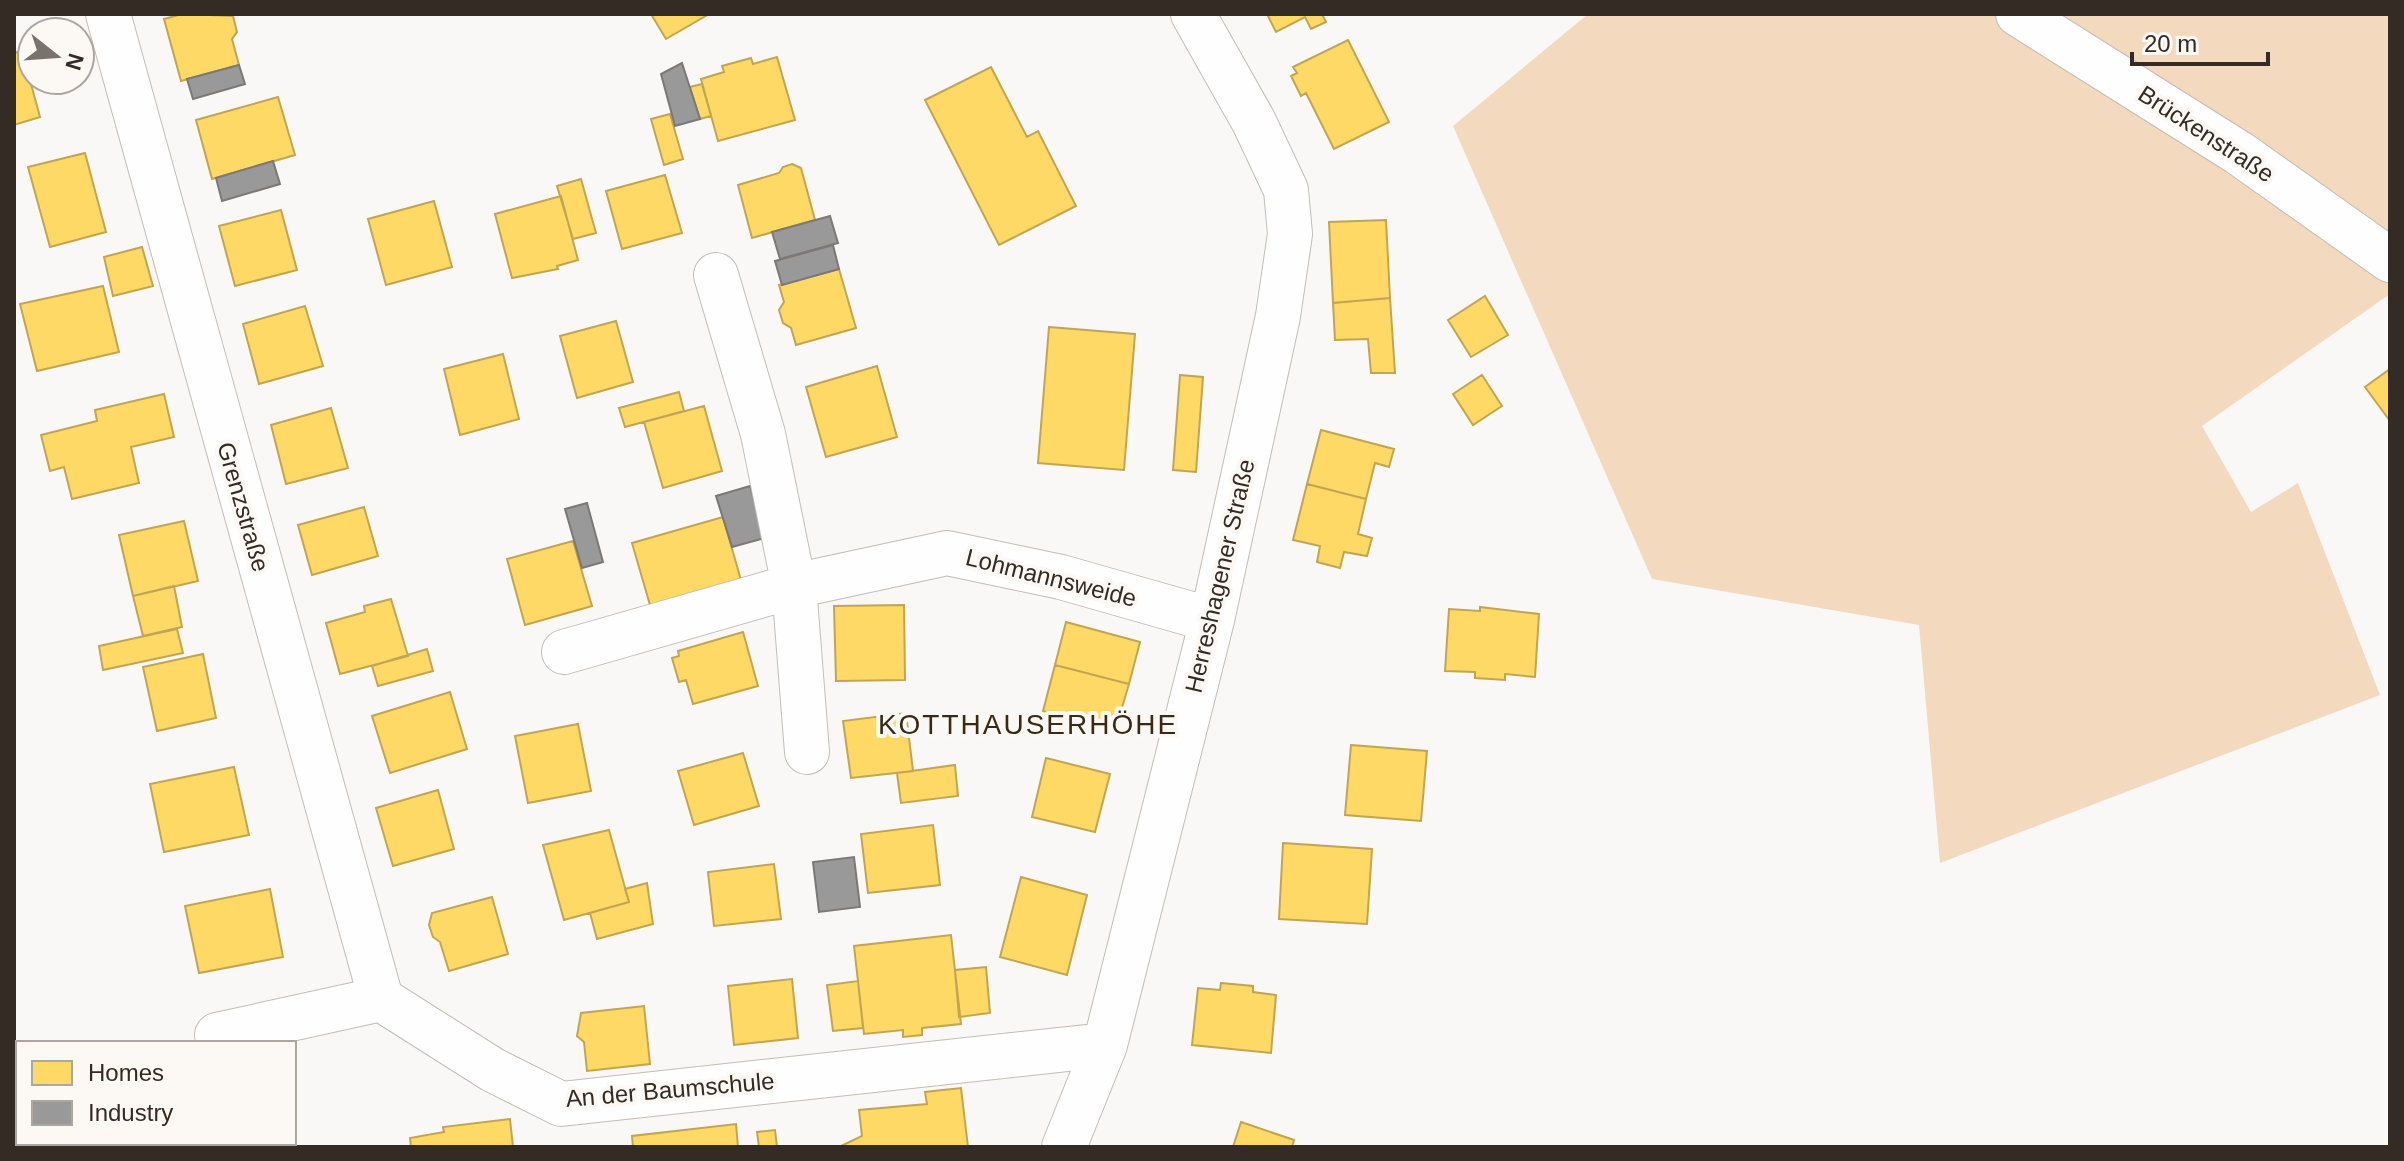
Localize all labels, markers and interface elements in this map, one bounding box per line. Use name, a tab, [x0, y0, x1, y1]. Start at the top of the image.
north arrow	[16, 16, 96, 96]
scale bar	[2132, 16, 2268, 66]
text: 20 m	[2144, 30, 2197, 57]
text: N	[60, 50, 89, 73]
street label: Brückenstraße	[2133, 80, 2279, 187]
street label: Grenzstraße	[212, 439, 275, 575]
street label: Herreshagener Straße	[1180, 457, 1260, 695]
street label: Lohmannsweide	[963, 543, 1139, 612]
district label: KOTTHAUSERHÖHE	[878, 709, 1178, 740]
legend	[16, 1041, 296, 1145]
text: Homes	[88, 1059, 164, 1086]
street label: An der Baumschule	[564, 1067, 775, 1112]
text: Industry	[88, 1099, 173, 1126]

